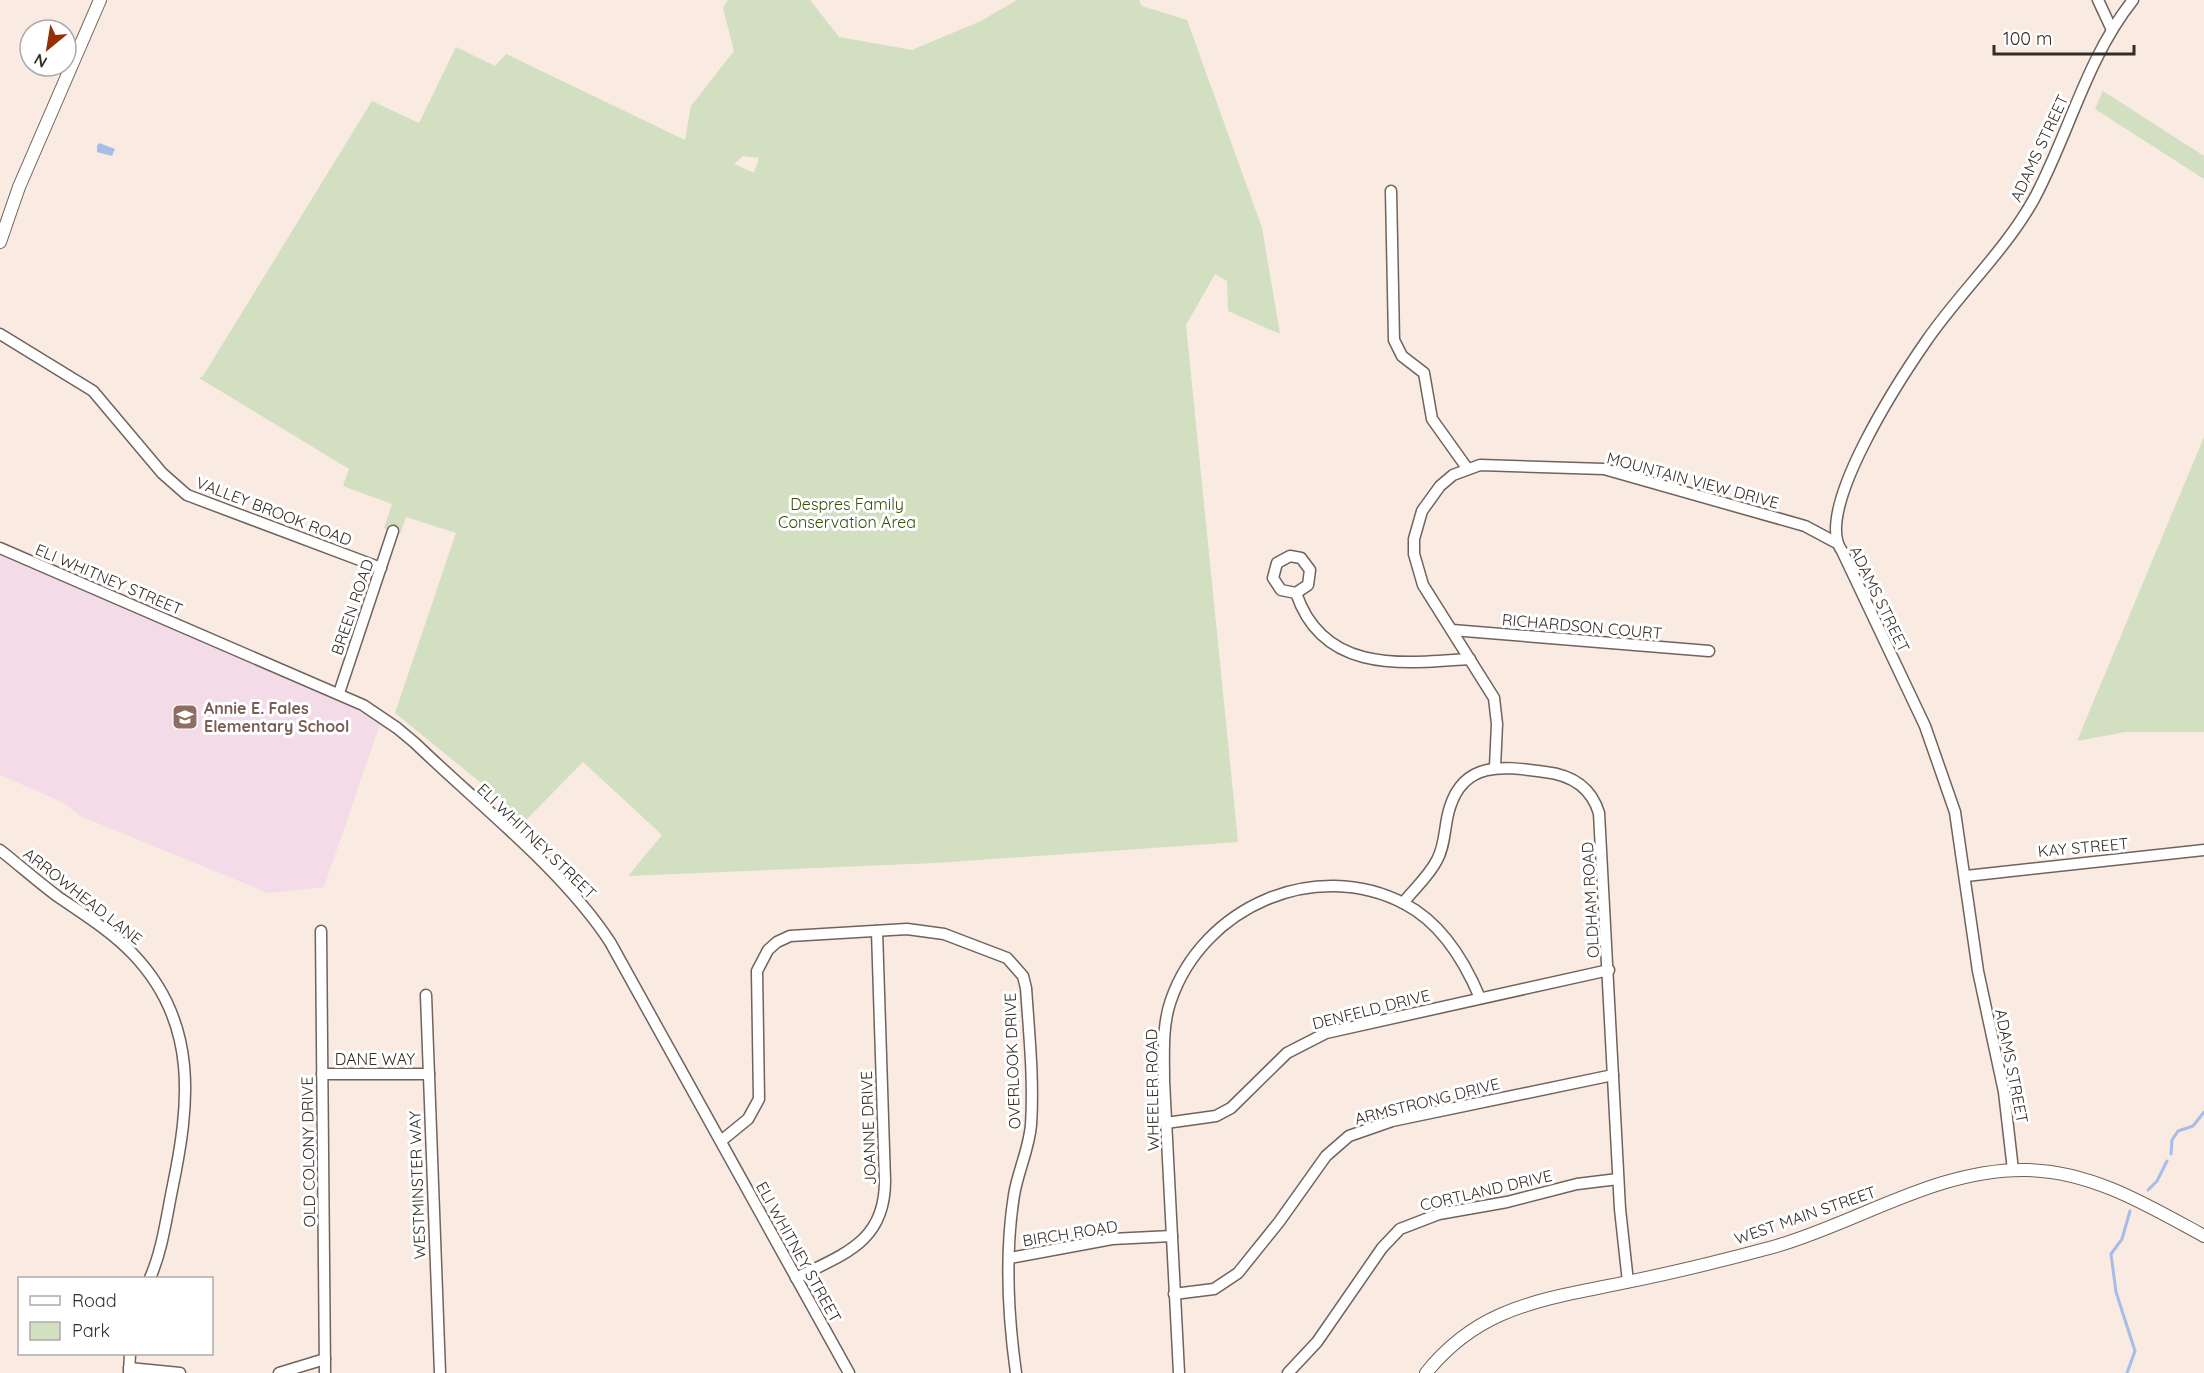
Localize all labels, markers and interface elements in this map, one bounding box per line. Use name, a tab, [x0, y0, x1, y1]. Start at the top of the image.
north arrow	[18, 18, 78, 78]
scale bar	[1994, 18, 2134, 56]
text: 100 m	[2003, 27, 2052, 50]
text: N	[30, 49, 51, 73]
street label: ADAMS STREET	[2005, 91, 2073, 205]
street label: MOUNTAIN VIEW DRIVE	[1605, 447, 1781, 513]
street label: VALLEY BROOK ROAD	[193, 472, 355, 550]
park label: Despres Family Conservation Area	[778, 494, 916, 532]
street label: ELI WHITNEY STREET	[32, 539, 186, 619]
street label: ADAMS STREET	[1846, 543, 1915, 656]
street label: BREEN ROAD	[326, 557, 378, 657]
street label: RICHARDSON COURT	[1501, 609, 1663, 643]
place label: Annie E. Fales Elementary School	[204, 698, 349, 736]
school or university icon: Annie E. Fales Elementary School	[170, 702, 200, 732]
street label: ELI WHITNEY STREET	[473, 779, 601, 903]
street label: KAY STREET	[2037, 833, 2130, 861]
street label: OLDHAM ROAD	[1577, 841, 1603, 959]
street label: ARROWHEAD LANE	[19, 843, 147, 949]
street label: DENFELD DRIVE	[1310, 985, 1432, 1033]
street label: OVERLOOK DRIVE	[1000, 992, 1024, 1130]
street label: ADAMS STREET	[1991, 1007, 2033, 1125]
street label: WHEELER ROAD	[1141, 1029, 1163, 1151]
street label: DANE WAY	[335, 1049, 415, 1069]
street label: JOANNE DRIVE	[856, 1070, 880, 1186]
street label: ARMSTRONG DRIVE	[1352, 1073, 1502, 1129]
street label: OLD COLONY DRIVE	[297, 1076, 319, 1228]
street label: WESTMINSTER WAY	[404, 1110, 430, 1260]
street label: CORTLAND DRIVE	[1418, 1165, 1554, 1215]
street label: ELI WHITNEY STREET	[752, 1178, 846, 1326]
street label: WEST MAIN STREET	[1732, 1181, 1879, 1249]
street label: BIRCH ROAD	[1021, 1216, 1119, 1250]
legend	[18, 1277, 213, 1355]
text: Road	[72, 1289, 117, 1312]
text: Park	[72, 1319, 110, 1342]

